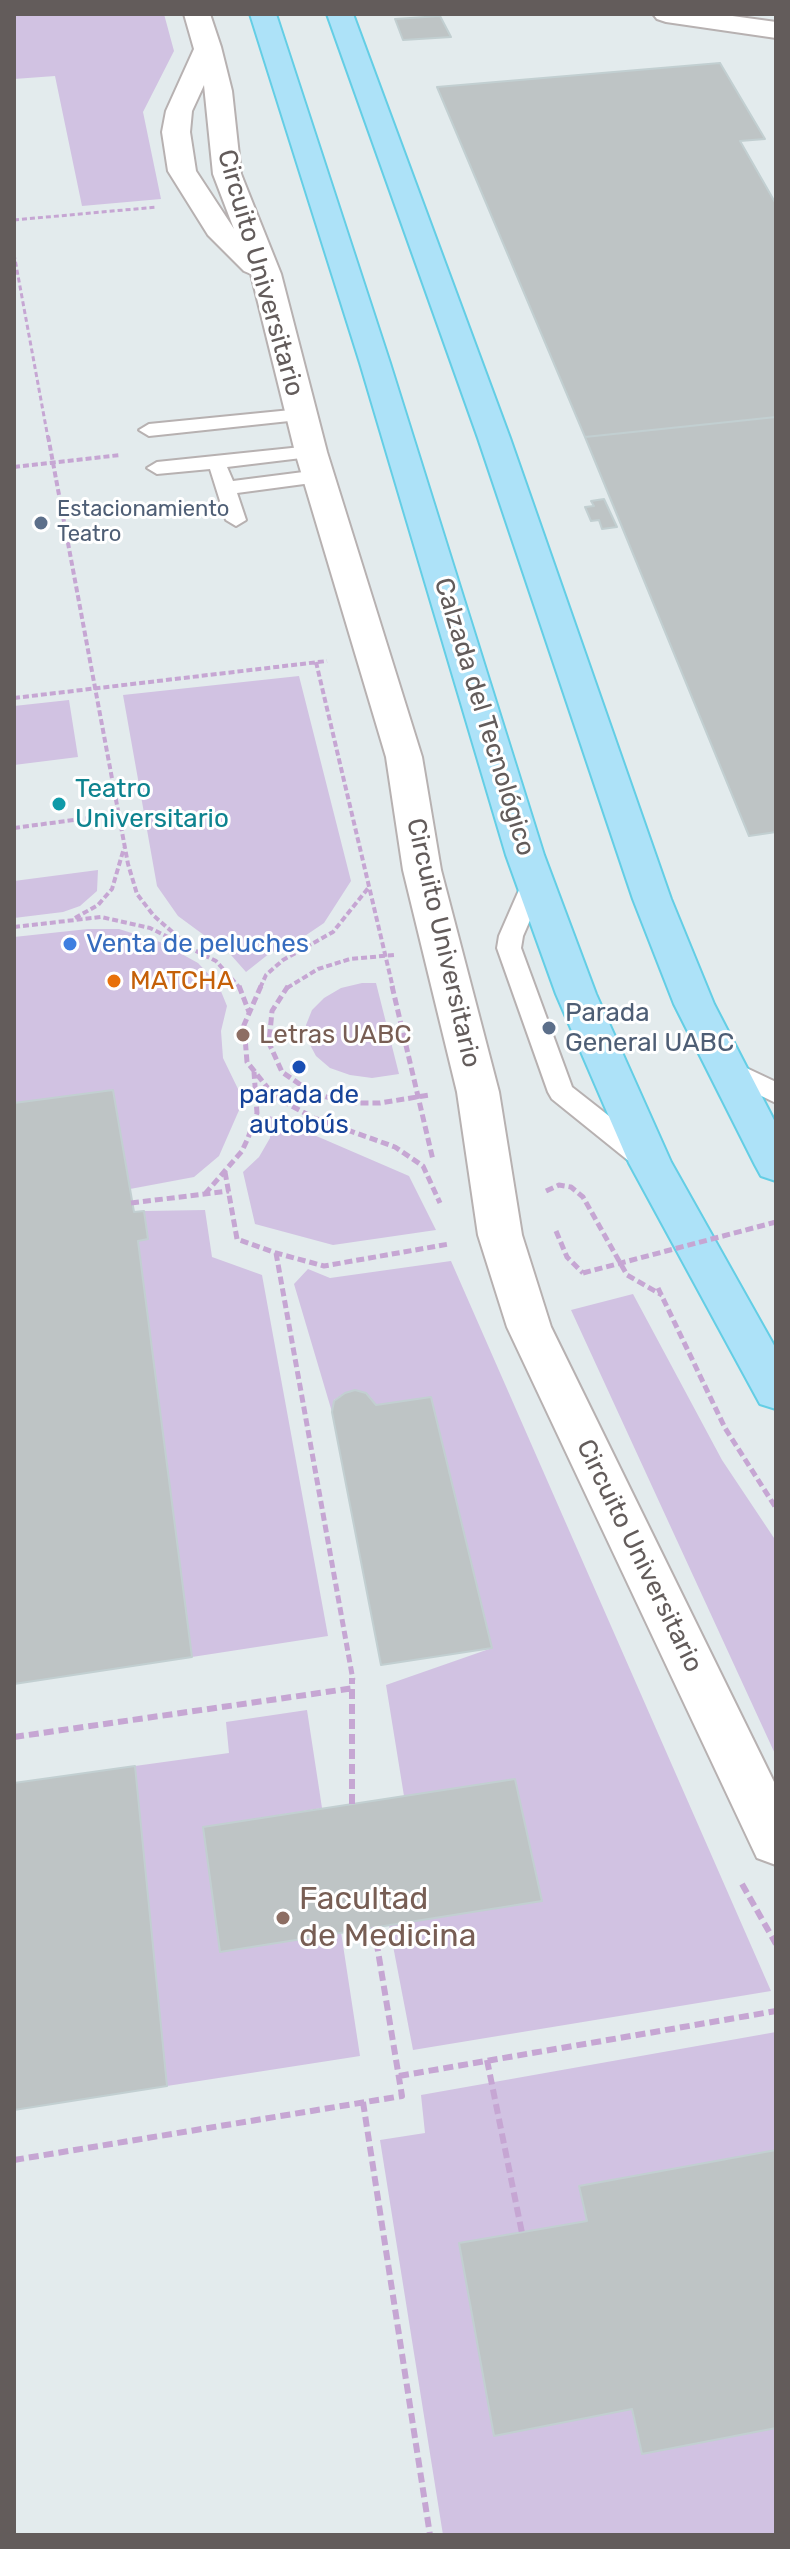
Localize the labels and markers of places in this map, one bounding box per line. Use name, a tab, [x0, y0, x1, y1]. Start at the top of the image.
place label: Estacionamiento Teatro	[57, 497, 229, 548]
marker: Estacionamiento Teatro	[32, 514, 50, 532]
place label: Teatro Universitario	[75, 773, 229, 834]
marker: Teatro Universitario	[50, 795, 68, 813]
place label: Venta de peluches	[86, 928, 309, 960]
marker: Venta de peluches	[61, 935, 79, 953]
place label: MATCHA	[130, 965, 234, 997]
marker: MATCHA	[105, 972, 123, 990]
place label: Parada General UABC	[565, 997, 734, 1058]
place label: Letras UABC	[259, 1019, 412, 1051]
marker: Parada General UABC	[540, 1019, 558, 1037]
marker: Letras UABC	[234, 1026, 252, 1044]
marker: parada de autobús	[290, 1058, 308, 1076]
place label: parada de autobús	[239, 1079, 359, 1140]
place label: Facultad de Medicina	[299, 1881, 476, 1956]
marker: Facultad de Medicina	[274, 1909, 292, 1927]

